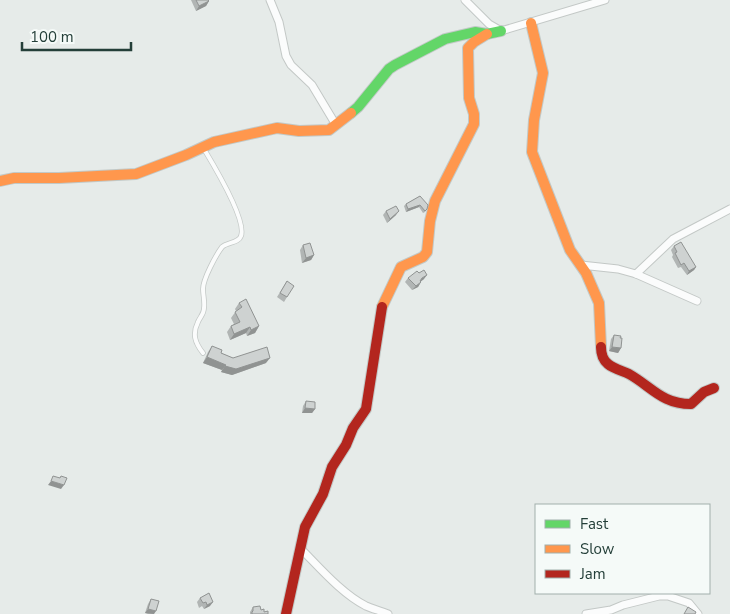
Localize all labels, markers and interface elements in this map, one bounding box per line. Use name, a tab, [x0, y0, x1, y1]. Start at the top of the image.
scale bar	[22, 20, 131, 52]
text: 100 m	[30, 27, 74, 47]
legend	[535, 504, 710, 594]
text: Fast	[580, 514, 609, 534]
text: Slow	[580, 539, 615, 559]
text: Jam	[579, 564, 606, 584]

